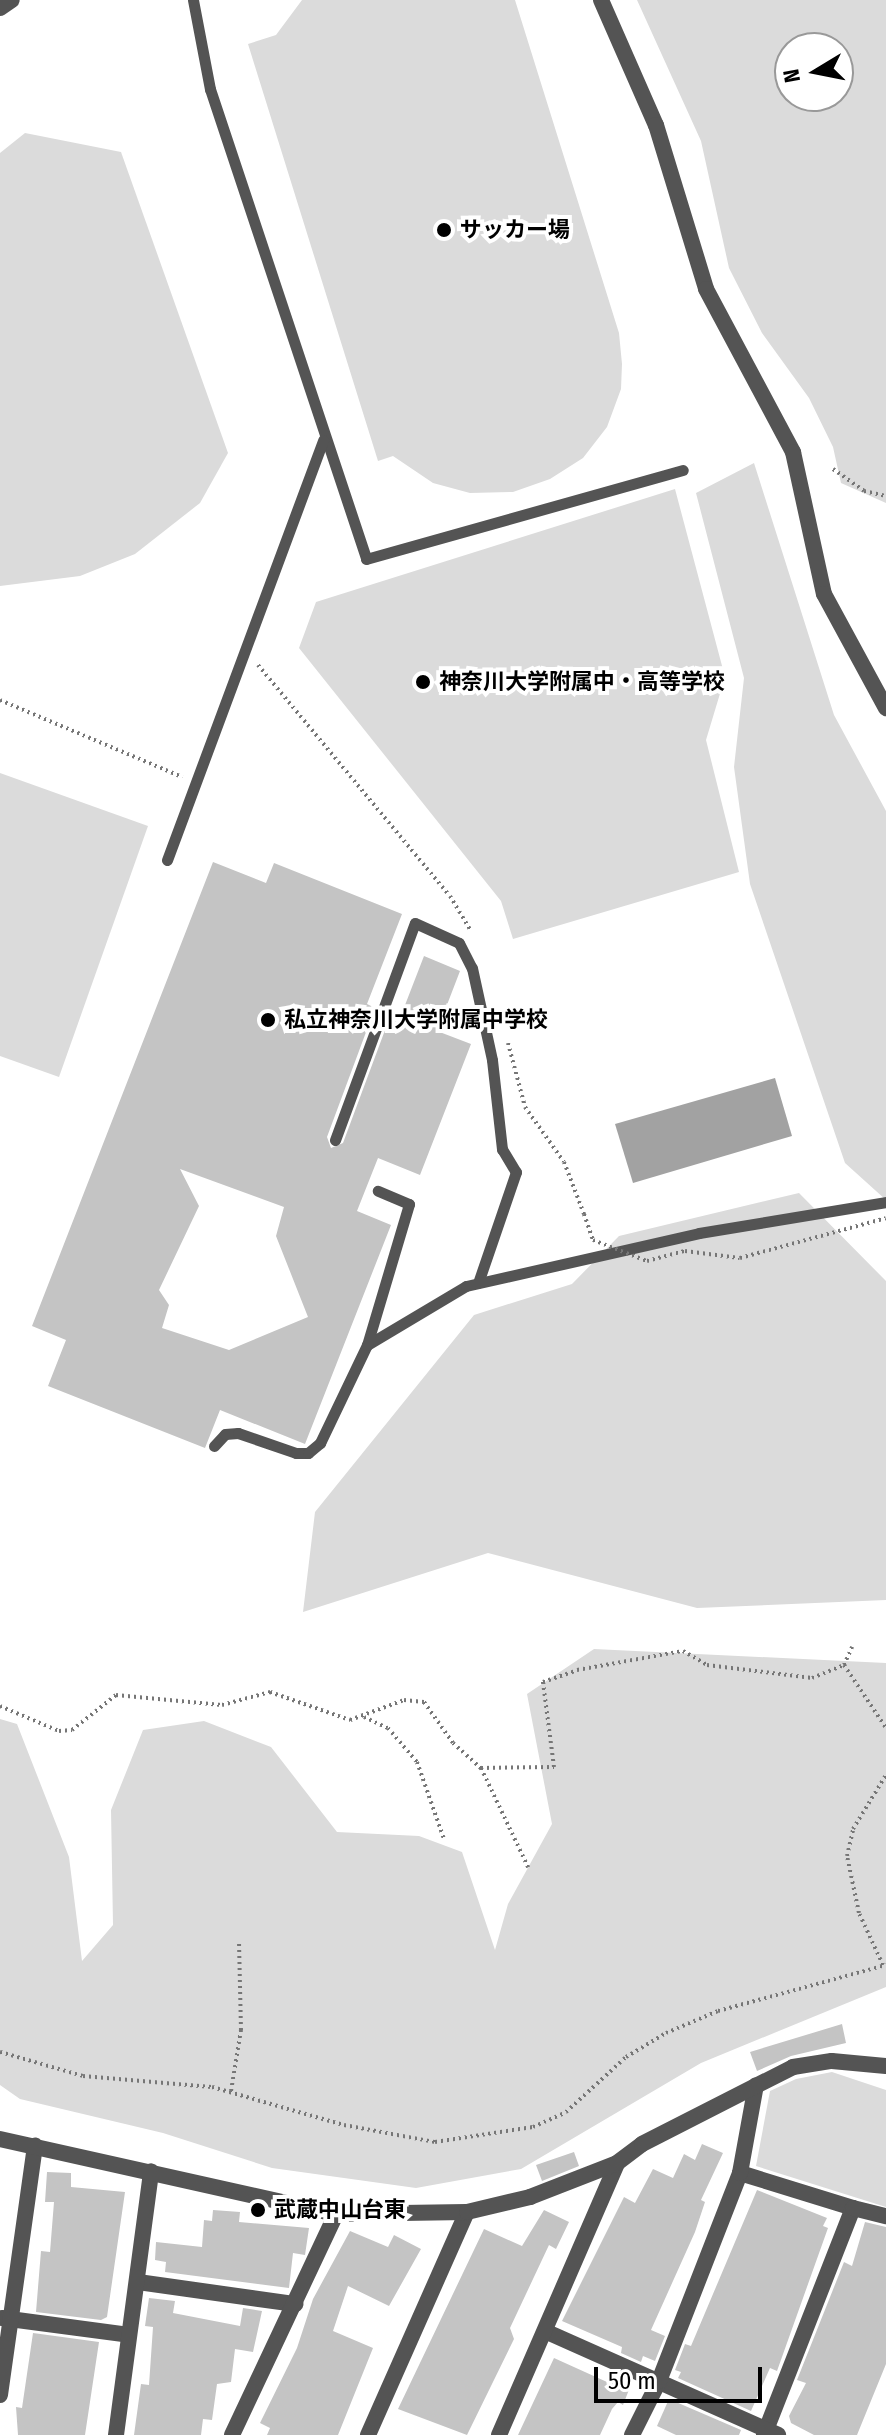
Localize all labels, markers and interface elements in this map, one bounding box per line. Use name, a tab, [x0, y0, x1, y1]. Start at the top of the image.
north arrow	[774, 32, 854, 112]
text: N	[777, 67, 806, 85]
place label: サッカー場	[460, 217, 570, 243]
marker: サッカー場	[435, 221, 453, 239]
place label: 神奈川大学附属中・高等学校	[439, 669, 725, 695]
marker: 神奈川大学附属中・高等学校	[414, 673, 432, 691]
place label: 私立神奈川大学附属中学校	[284, 1007, 548, 1033]
marker: 私立神奈川大学附属中学校	[259, 1011, 277, 1029]
place label: 武蔵中山台東	[274, 2197, 406, 2223]
marker: 武蔵中山台東	[249, 2201, 267, 2219]
scale bar	[598, 2351, 766, 2401]
text: 50 m	[608, 2367, 656, 2395]

